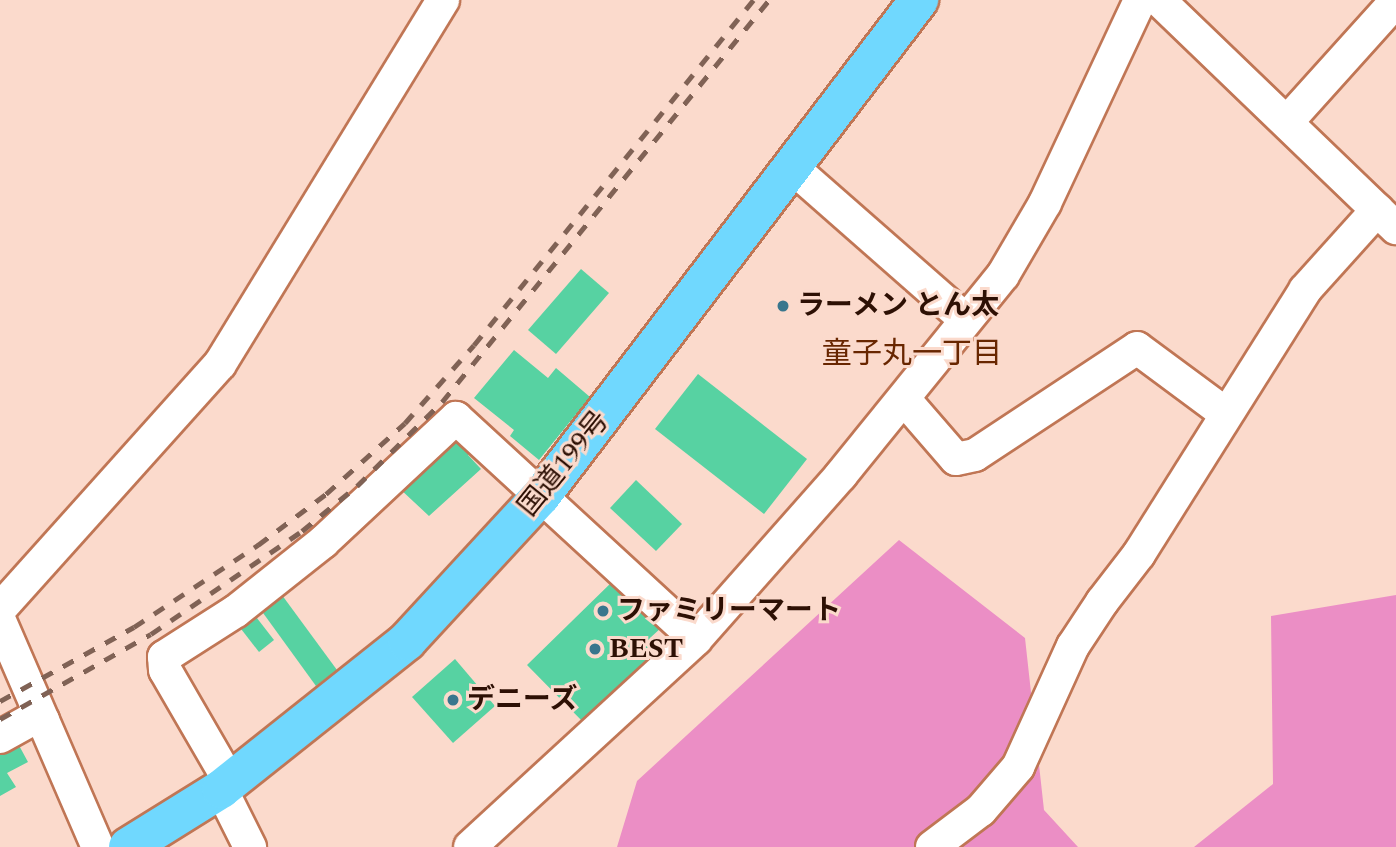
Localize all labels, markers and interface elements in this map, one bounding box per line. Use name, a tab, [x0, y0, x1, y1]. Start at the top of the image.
place label: ラーメン とん太	[797, 289, 1000, 323]
marker: ラーメン とん太	[775, 298, 791, 314]
district label: 童子丸一丁目	[822, 336, 1002, 372]
street label: 国道199号	[511, 404, 617, 524]
place label: ファミリーマート	[617, 594, 841, 628]
marker: ファミリーマート	[595, 603, 611, 619]
place label: BEST	[609, 632, 683, 666]
marker: BEST	[587, 641, 603, 657]
place label: デニーズ	[467, 683, 579, 717]
marker: デニーズ	[445, 692, 461, 708]

